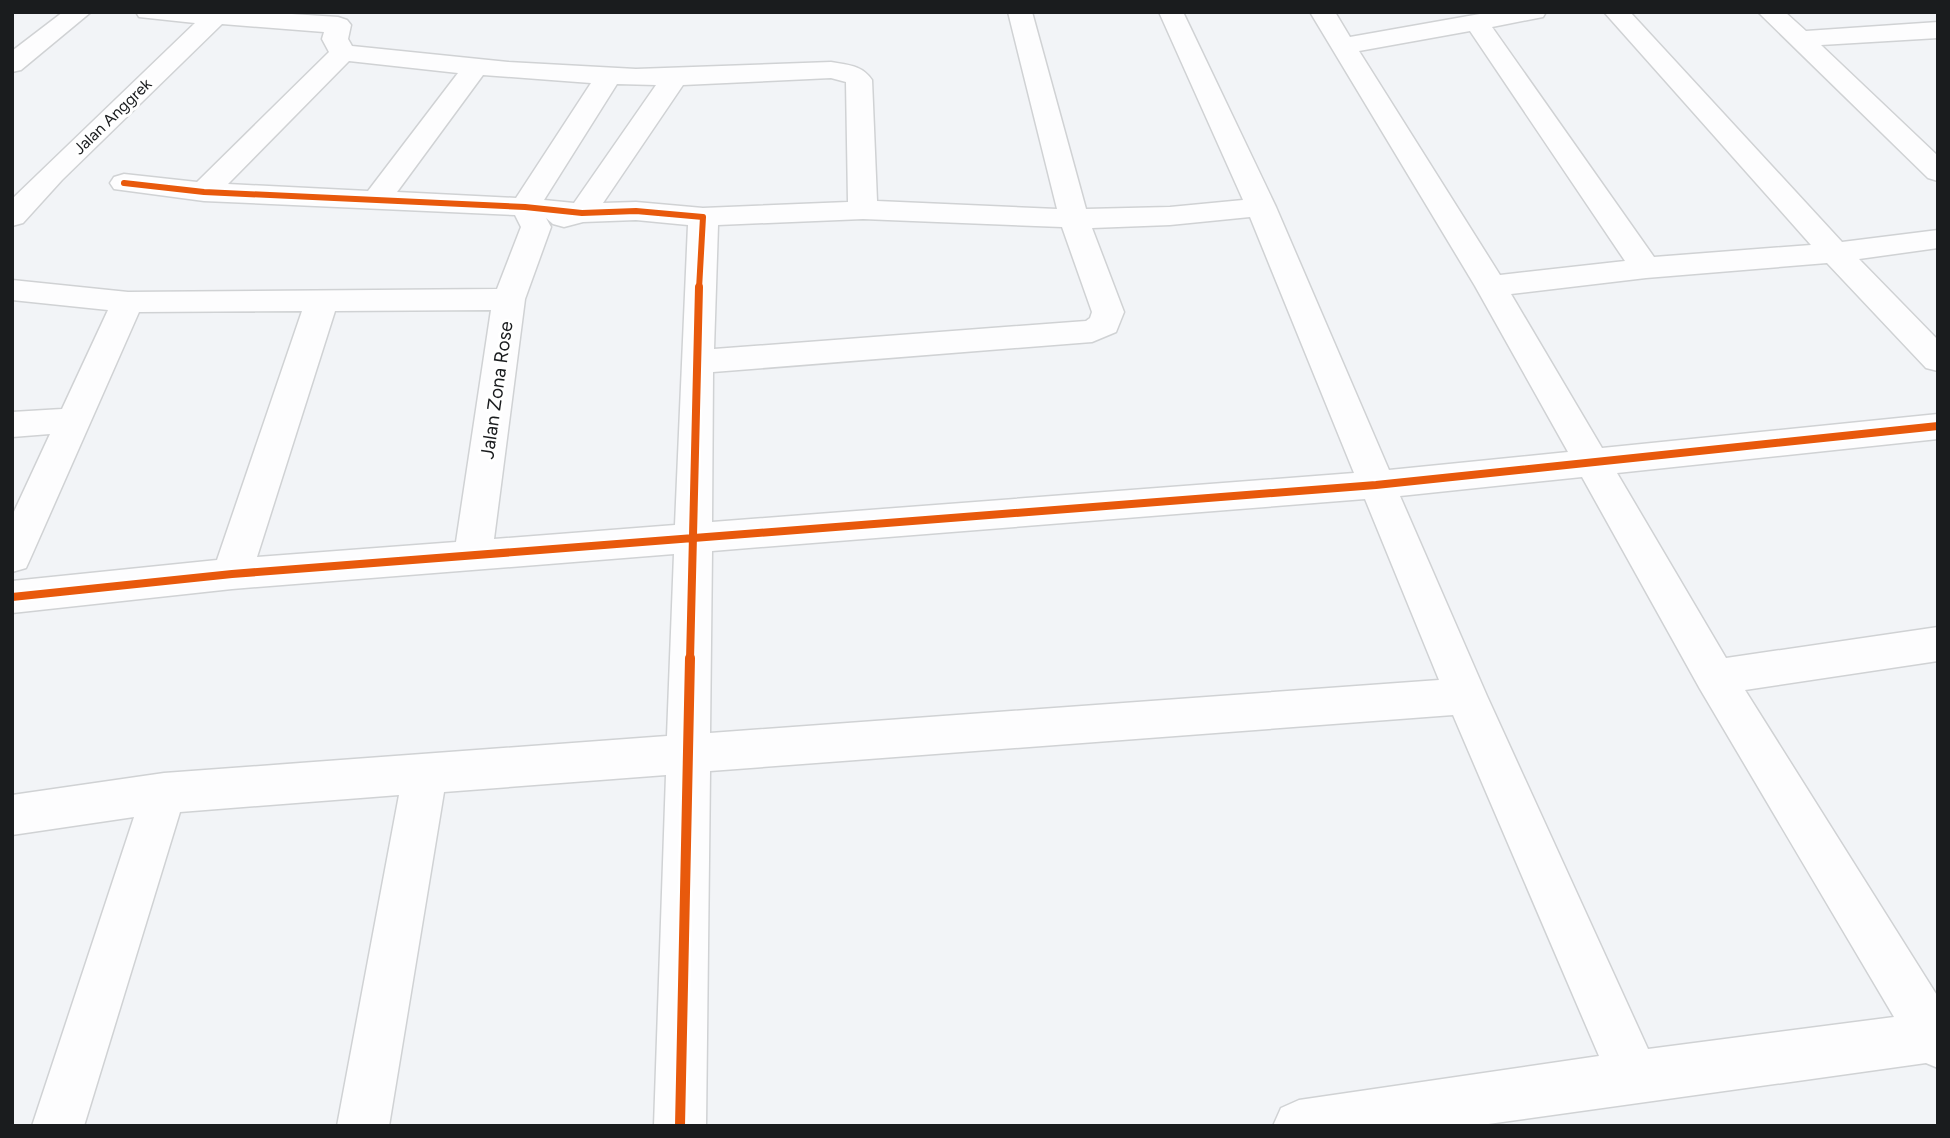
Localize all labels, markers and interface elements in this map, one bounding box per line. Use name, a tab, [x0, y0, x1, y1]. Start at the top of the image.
street label: Jalan Anggrek	[69, 74, 156, 158]
street label: Jalan Zona Rose	[475, 320, 518, 460]

